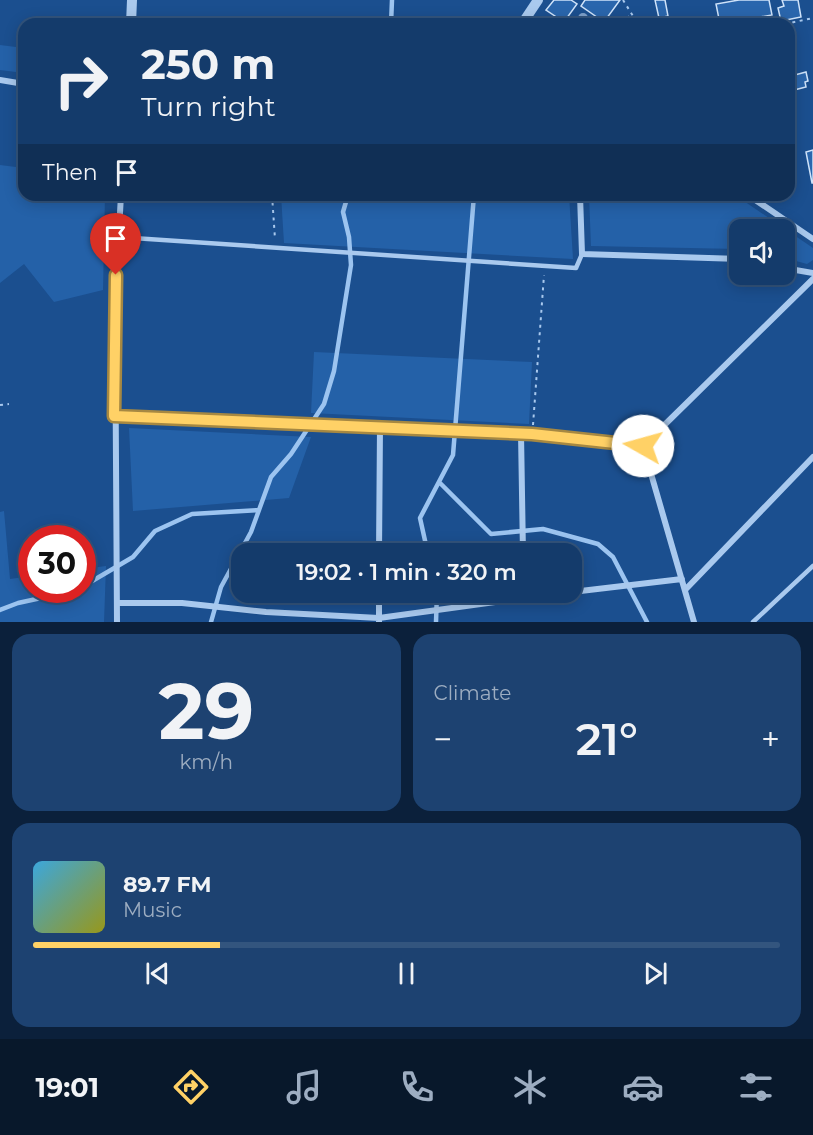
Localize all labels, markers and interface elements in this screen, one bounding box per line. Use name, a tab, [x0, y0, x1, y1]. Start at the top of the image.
text: 250 m	[141, 38, 275, 90]
icon: right	[42, 42, 120, 120]
text: Turn right	[141, 90, 276, 123]
icon: arrive	[110, 156, 143, 189]
text: Then	[42, 159, 98, 186]
pin	[90, 213, 141, 275]
map controls	[729, 219, 795, 285]
button: sound	[729, 219, 795, 285]
icon: arrive	[99, 222, 132, 255]
position arrow	[611, 414, 675, 478]
speed limit sign: 30	[18, 525, 96, 603]
text: 19:02 · 1 min · 320 m	[296, 559, 517, 586]
text: 29	[158, 663, 254, 759]
text: Climate	[434, 681, 511, 705]
text: 21°	[576, 711, 638, 766]
text: −	[434, 719, 452, 759]
text: +	[761, 719, 780, 759]
text: km/h	[180, 750, 233, 774]
text: 89.7 FM	[123, 871, 212, 898]
text: Music	[123, 898, 182, 922]
icon: previous	[141, 957, 174, 990]
icon: pause	[390, 957, 423, 990]
icon: next	[639, 957, 672, 990]
icon: directions	[170, 1066, 212, 1108]
icon: music	[283, 1066, 325, 1108]
icon: phone	[396, 1066, 438, 1108]
icon: climate	[509, 1066, 551, 1108]
icon: car	[622, 1066, 664, 1108]
icon: filters	[735, 1066, 777, 1108]
text: 19:01	[36, 1071, 99, 1104]

